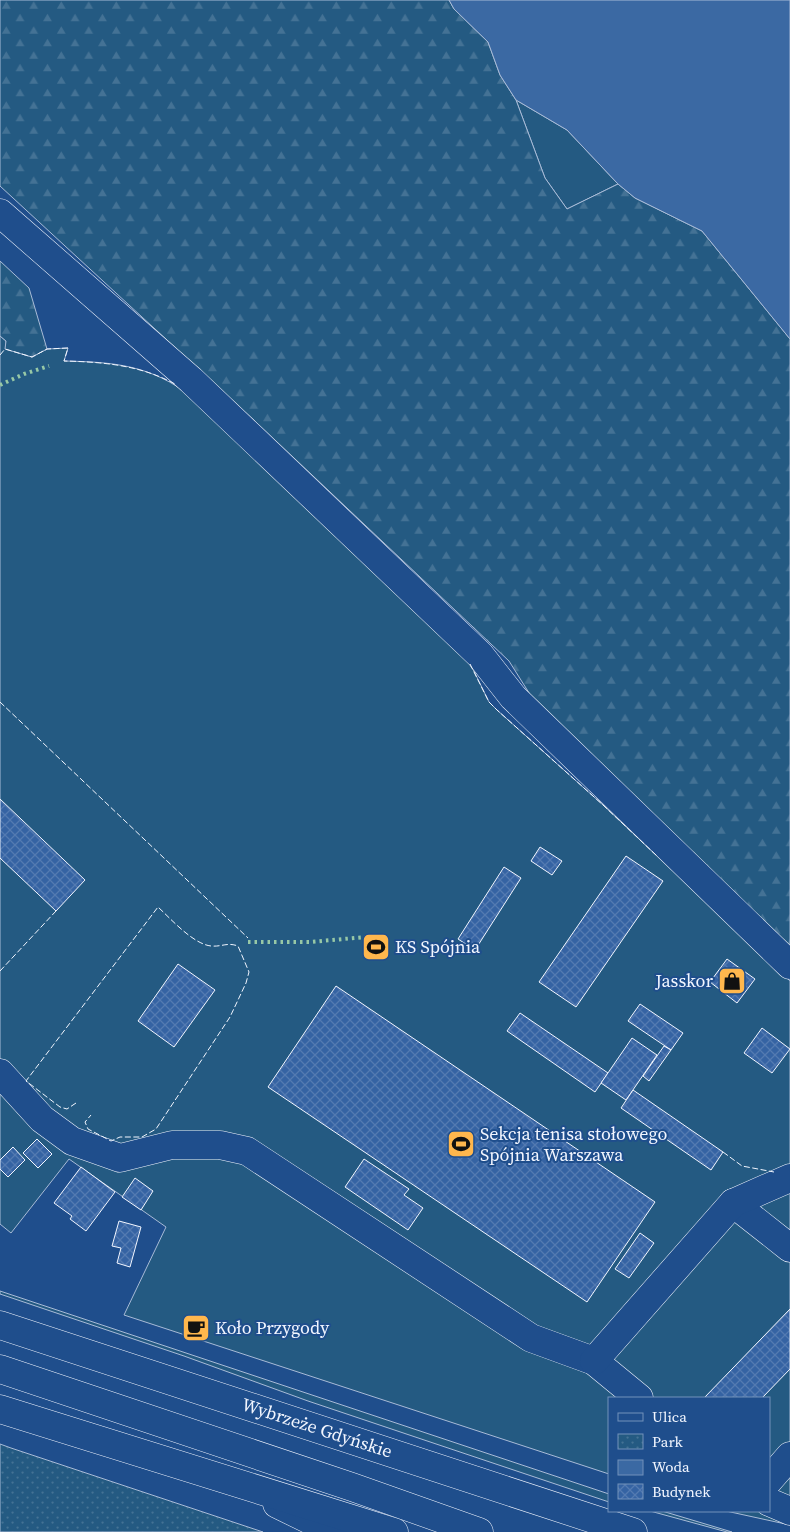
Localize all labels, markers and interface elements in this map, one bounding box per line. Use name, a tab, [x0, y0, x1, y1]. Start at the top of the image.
sports icon: KS Spójnia	[361, 932, 391, 962]
place label: KS Spójnia	[395, 934, 481, 959]
shop icon: Jasskor	[717, 966, 747, 996]
place label: Jasskor	[654, 968, 713, 993]
place label: Sekcja tenisa stołowego Spójnia Warszawa	[480, 1121, 668, 1167]
sports icon: Sekcja tenisa stołowego Spójnia Warszawa	[446, 1129, 476, 1159]
cafe icon: Koło Przygody	[181, 1313, 211, 1343]
place label: Koło Przygody	[215, 1315, 330, 1340]
street label: Wybrzeże Gdyńskie	[239, 1391, 396, 1464]
legend	[608, 1397, 770, 1512]
text: Ulica	[652, 1406, 687, 1427]
text: Park	[652, 1431, 684, 1452]
text: Woda	[652, 1456, 690, 1477]
text: Budynek	[652, 1481, 711, 1502]

